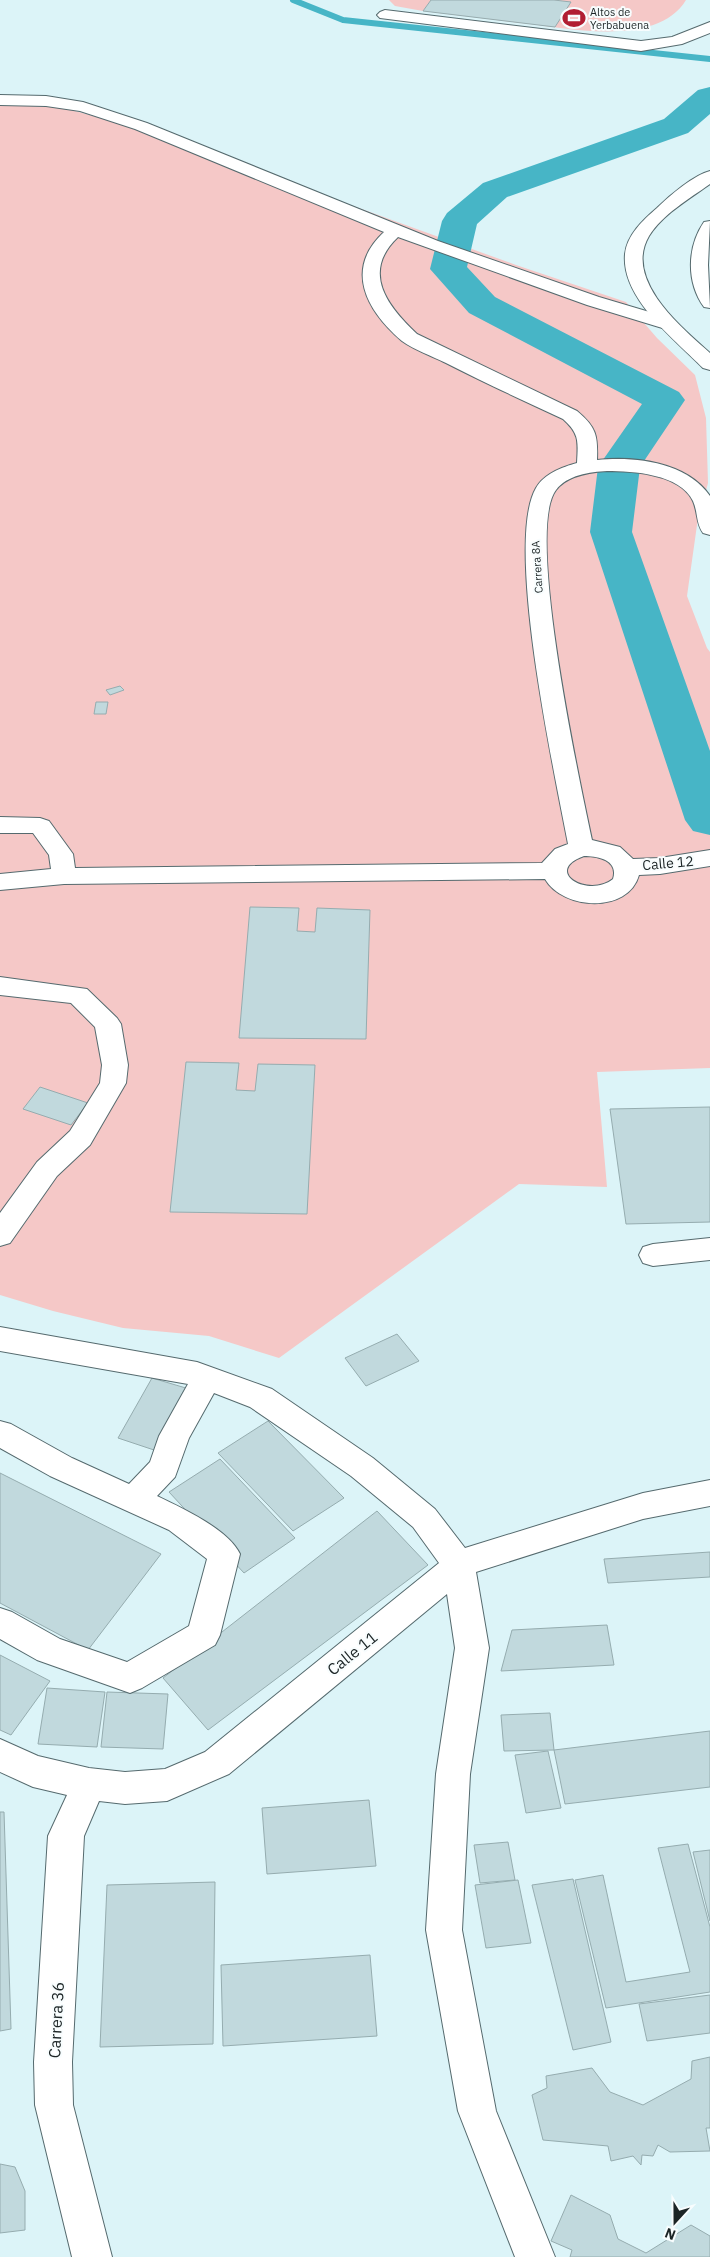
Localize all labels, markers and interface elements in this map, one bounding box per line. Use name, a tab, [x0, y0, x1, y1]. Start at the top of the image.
sports icon: Altos de Yerbabuena	[561, 5, 587, 31]
place label: Altos de Yerbabuena	[590, 5, 649, 32]
street label: Carrera 8A	[528, 540, 546, 594]
street label: Calle 12	[642, 852, 694, 874]
street label: Calle 11	[323, 1627, 381, 1679]
street label: Carrera 36	[44, 1981, 68, 2059]
north arrow	[650, 2197, 700, 2247]
text: N	[662, 2224, 678, 2244]

